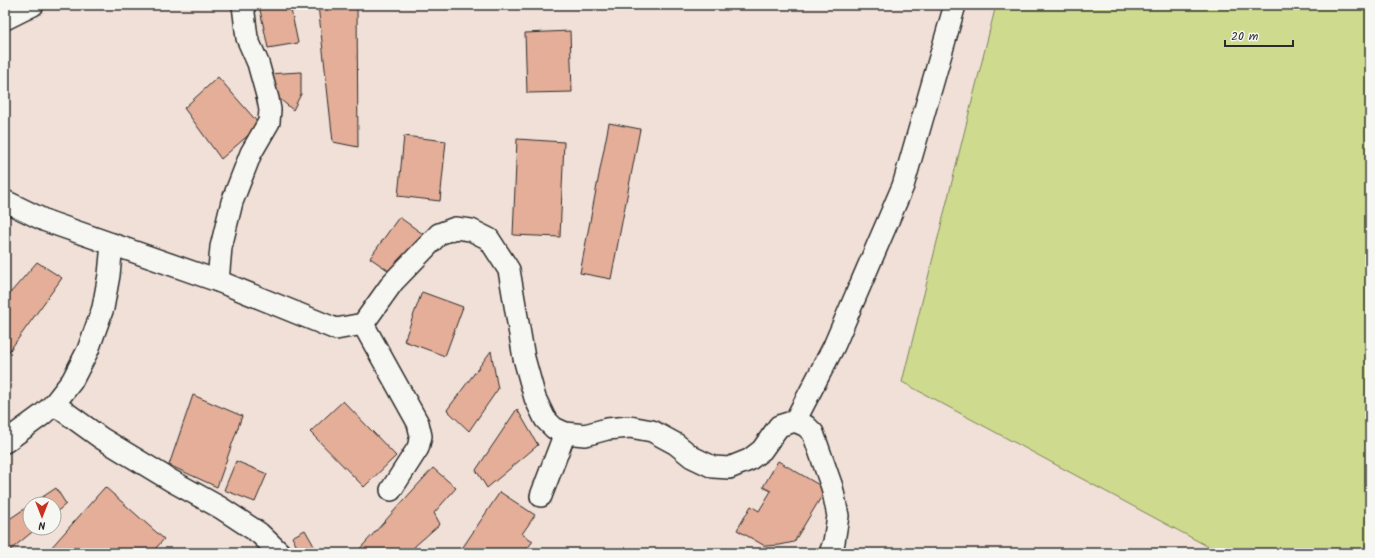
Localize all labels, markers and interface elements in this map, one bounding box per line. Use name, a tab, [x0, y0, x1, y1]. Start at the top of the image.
scale bar	[1225, 22, 1293, 48]
text: 20 m	[1231, 27, 1259, 46]
north arrow	[22, 496, 62, 536]
text: N	[38, 516, 45, 534]

